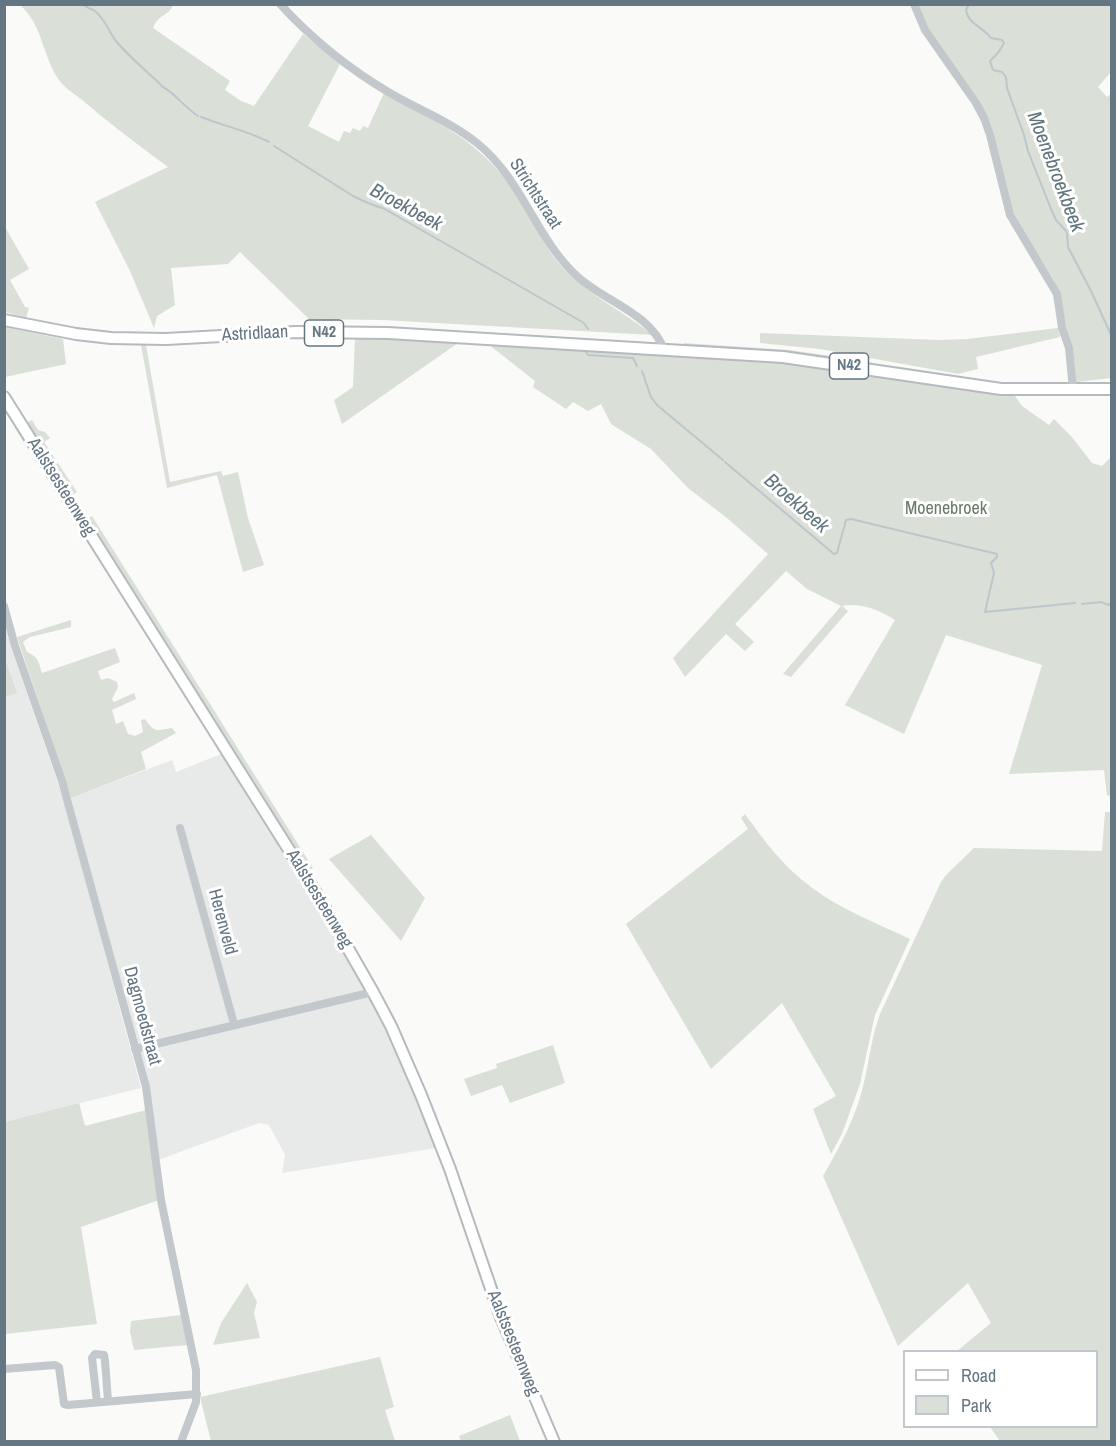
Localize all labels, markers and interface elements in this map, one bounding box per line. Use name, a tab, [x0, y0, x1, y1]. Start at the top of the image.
water label: Moenebroekbeek	[1021, 109, 1089, 235]
street label: Strichtstraat	[504, 155, 566, 233]
water label: Broekbeek	[366, 179, 446, 237]
road number: N42	[304, 320, 344, 346]
street label: Astridlaan	[221, 321, 289, 347]
road number: N42	[830, 353, 868, 379]
street label: Aalstsesteenweg	[22, 434, 100, 540]
water label: Broekbeek	[759, 469, 833, 539]
park label: Moenebroek	[905, 498, 987, 520]
street label: Aalstsesteenweg	[281, 846, 357, 952]
street label: Herenveld	[203, 887, 241, 957]
street label: Dagmoedstraat	[119, 964, 165, 1068]
street label: Aalstsesteenweg	[482, 1287, 544, 1399]
legend	[903, 1350, 1098, 1428]
text: Road	[961, 1363, 996, 1388]
text: Park	[961, 1393, 991, 1418]

